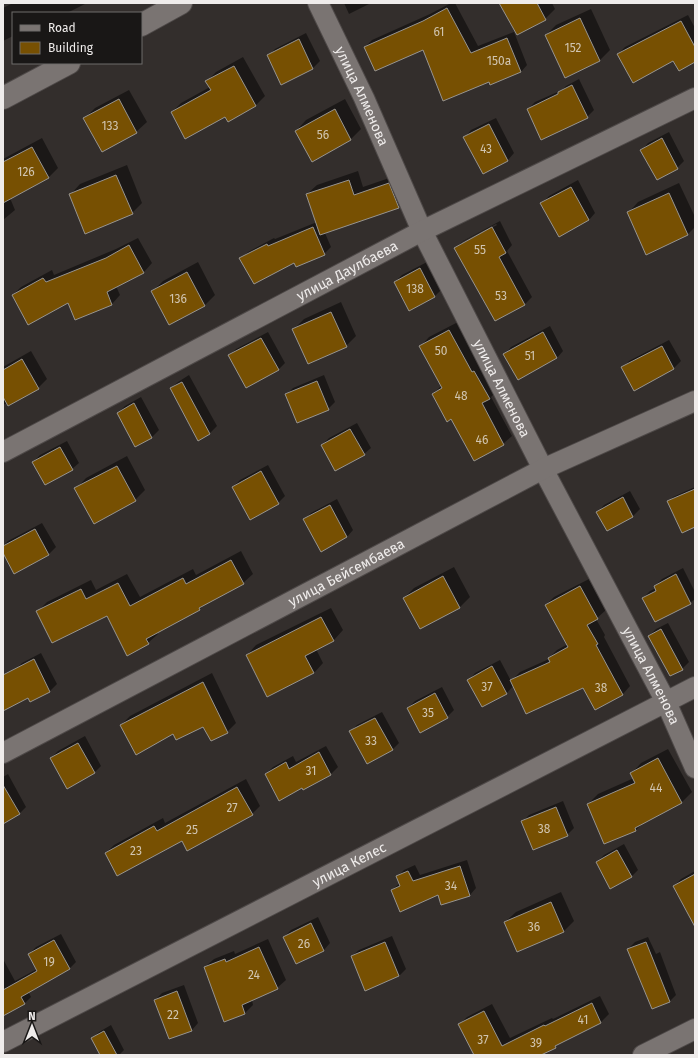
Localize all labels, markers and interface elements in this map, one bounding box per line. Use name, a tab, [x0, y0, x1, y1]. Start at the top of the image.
legend	[12, 12, 142, 64]
text: Road	[48, 21, 76, 35]
house number: 61	[433, 25, 445, 39]
text: Building	[48, 41, 94, 55]
house number: 152	[564, 41, 582, 55]
street label: улица Алменова	[332, 43, 392, 148]
house number: 150а	[487, 54, 511, 68]
house number: 133	[101, 119, 119, 133]
house number: 56	[317, 128, 329, 142]
house number: 43	[480, 142, 492, 156]
house number: 126	[17, 165, 35, 179]
street label: улица Даулбаева	[293, 237, 401, 304]
house number: 55	[474, 243, 486, 257]
house number: 138	[406, 282, 424, 296]
house number: 53	[495, 289, 507, 303]
house number: 136	[169, 292, 187, 306]
street label: улица Алменова	[470, 336, 534, 440]
house number: 50	[435, 344, 448, 358]
house number: 51	[525, 349, 535, 363]
house number: 48	[455, 389, 468, 403]
house number: 46	[476, 433, 488, 447]
street label: улица Бейсембаева	[285, 535, 407, 610]
street label: улица Алменова	[619, 624, 683, 727]
house number: 37	[481, 680, 493, 694]
house number: 38	[595, 681, 608, 695]
house number: 35	[422, 706, 434, 720]
house number: 33	[365, 734, 377, 748]
house number: 31	[306, 764, 316, 778]
house number: 44	[650, 781, 663, 795]
house number: 27	[226, 801, 238, 815]
house number: 38	[538, 822, 551, 836]
house number: 25	[186, 823, 198, 837]
street label: улица Келес	[309, 838, 389, 890]
house number: 23	[130, 844, 142, 858]
house number: 34	[445, 879, 458, 893]
house number: 36	[528, 920, 540, 934]
house number: 26	[298, 937, 310, 951]
house number: 19	[43, 955, 55, 969]
house number: 24	[248, 968, 261, 982]
north arrow	[12, 1006, 52, 1046]
house number: 22	[167, 1008, 179, 1022]
text: N	[28, 1010, 36, 1023]
house number: 41	[578, 1013, 588, 1027]
house number: 37	[477, 1033, 489, 1047]
house number: 39	[530, 1036, 542, 1050]

